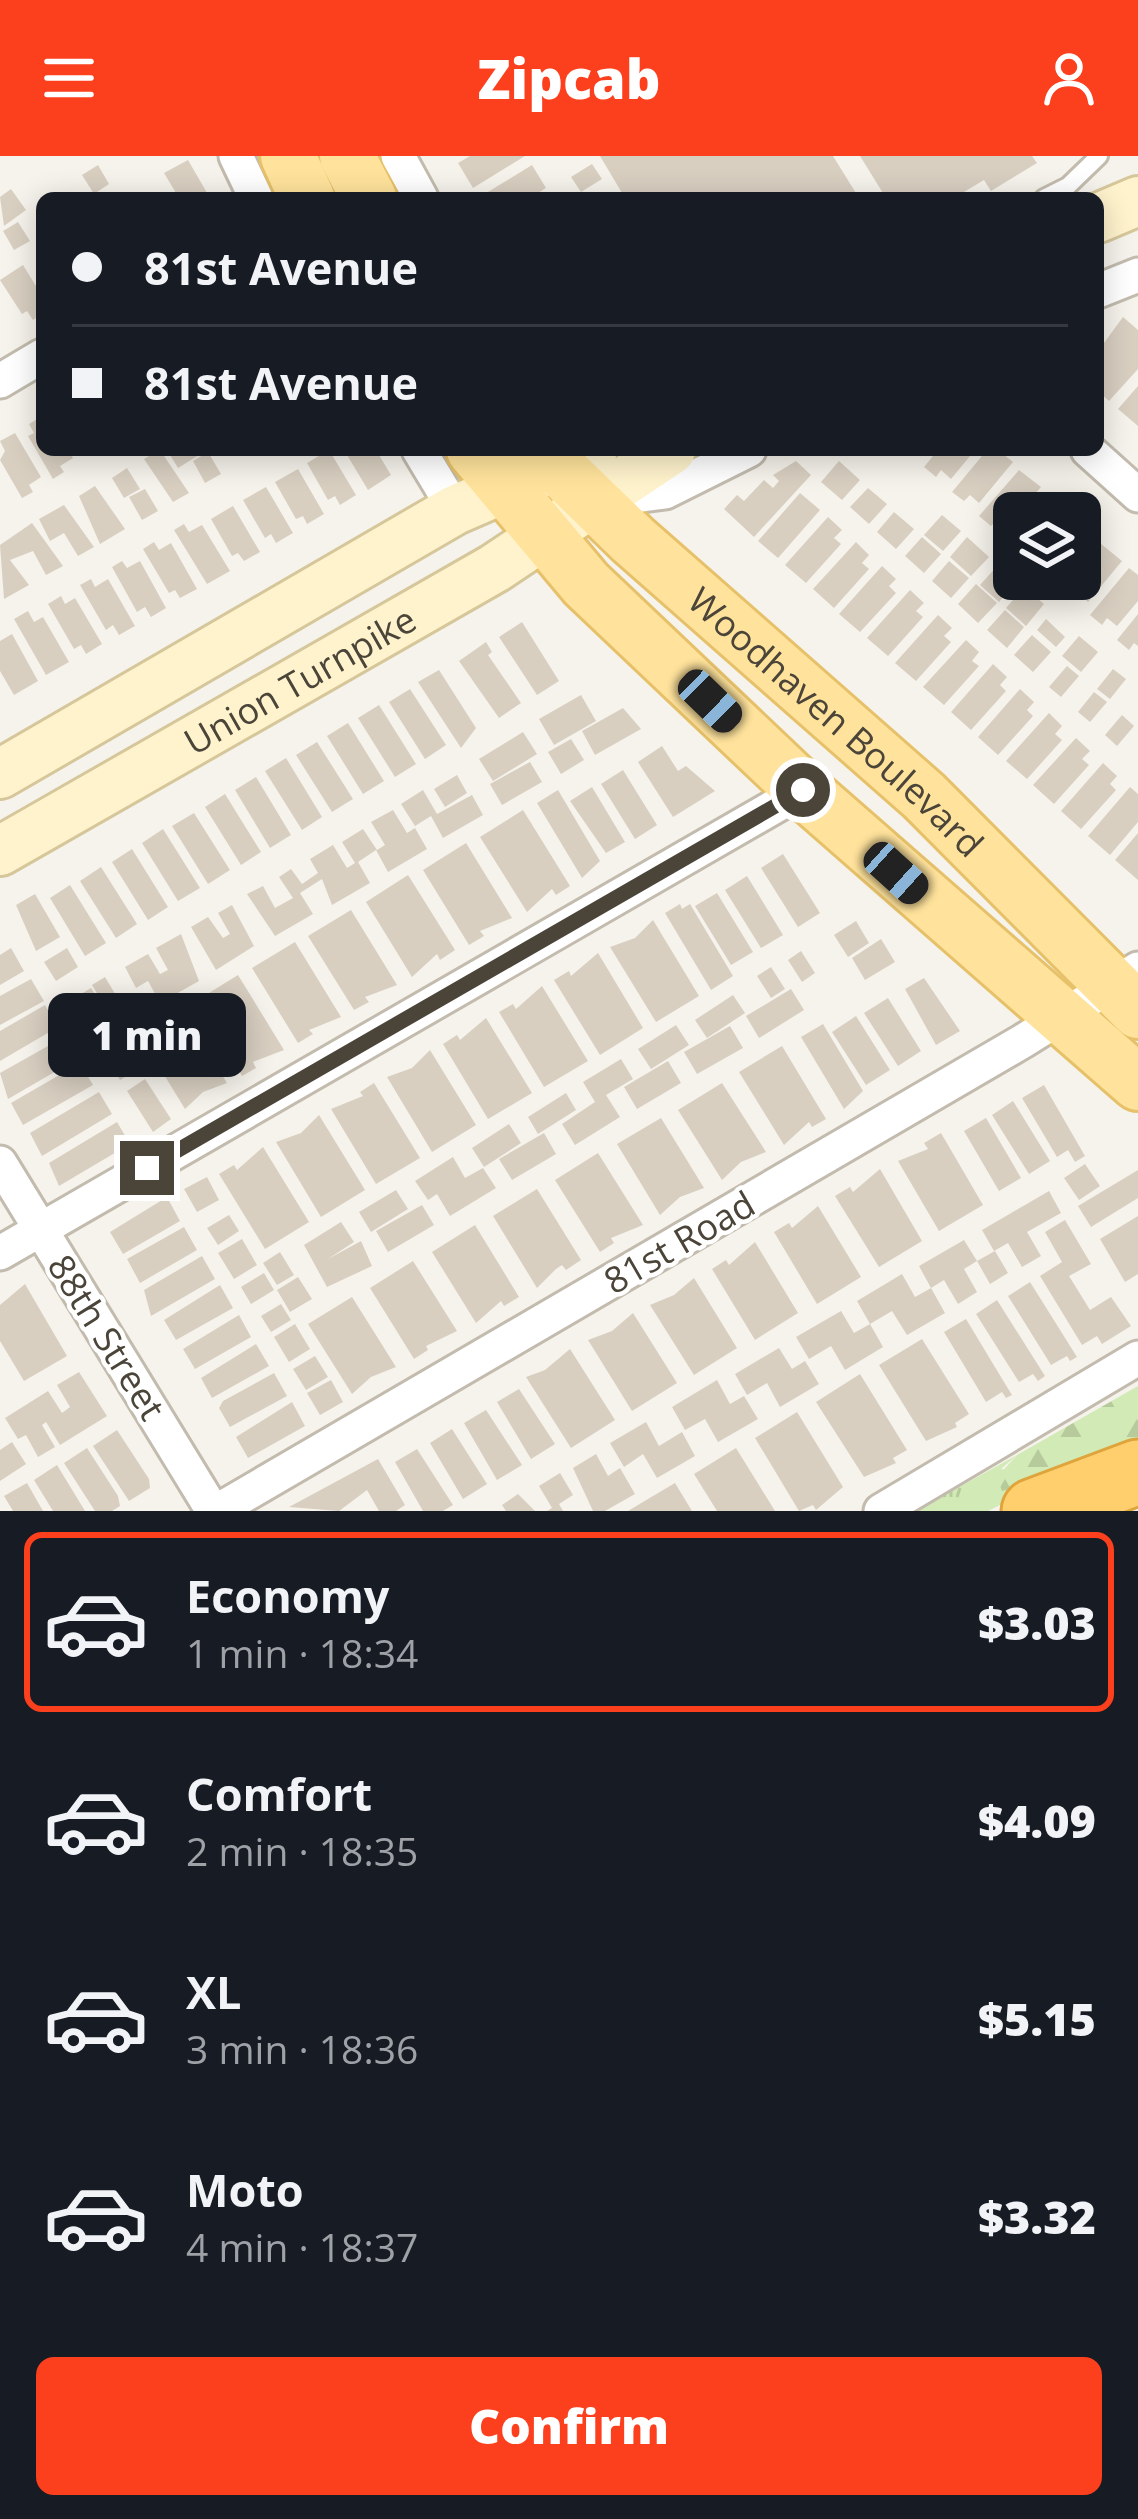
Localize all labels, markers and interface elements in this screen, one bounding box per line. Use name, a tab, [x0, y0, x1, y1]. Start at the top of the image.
text: Zipcab	[478, 41, 660, 115]
icon: menu	[36, 45, 102, 111]
icon: person	[1036, 45, 1102, 111]
text: 81st Avenue	[144, 237, 418, 298]
text: 81st Avenue	[144, 352, 418, 413]
map controls	[993, 492, 1101, 600]
button: layers	[993, 492, 1101, 600]
street label: Woodhaven Boulevard	[678, 576, 995, 867]
street label: Union Turnpike	[175, 594, 424, 765]
car	[672, 663, 748, 739]
route start	[776, 763, 830, 817]
car	[857, 836, 935, 910]
callout: 1 min	[48, 994, 246, 1078]
text: 1 min	[92, 1008, 202, 1061]
route end	[120, 1141, 174, 1195]
street label: 81st Road	[595, 1179, 763, 1305]
street label: 88th Street	[37, 1245, 177, 1429]
text: Economy	[186, 1565, 389, 1626]
icon: car	[42, 1568, 150, 1676]
text: $3.03	[978, 1592, 1096, 1653]
text: 1 min · 18:34	[186, 1626, 418, 1679]
text: Comfort	[186, 1763, 372, 1824]
icon: car	[42, 1766, 150, 1874]
text: $4.09	[978, 1790, 1096, 1851]
text: 2 min · 18:35	[186, 1824, 418, 1877]
text: XL	[186, 1961, 241, 2022]
icon: car	[42, 1964, 150, 2072]
text: $5.15	[978, 1988, 1096, 2049]
text: 3 min · 18:36	[186, 2022, 418, 2075]
text: Moto	[186, 2159, 304, 2220]
icon: car	[42, 2162, 150, 2270]
text: $3.32	[978, 2186, 1096, 2247]
text: 4 min · 18:37	[186, 2220, 418, 2273]
button: Confirm	[36, 2357, 1102, 2495]

